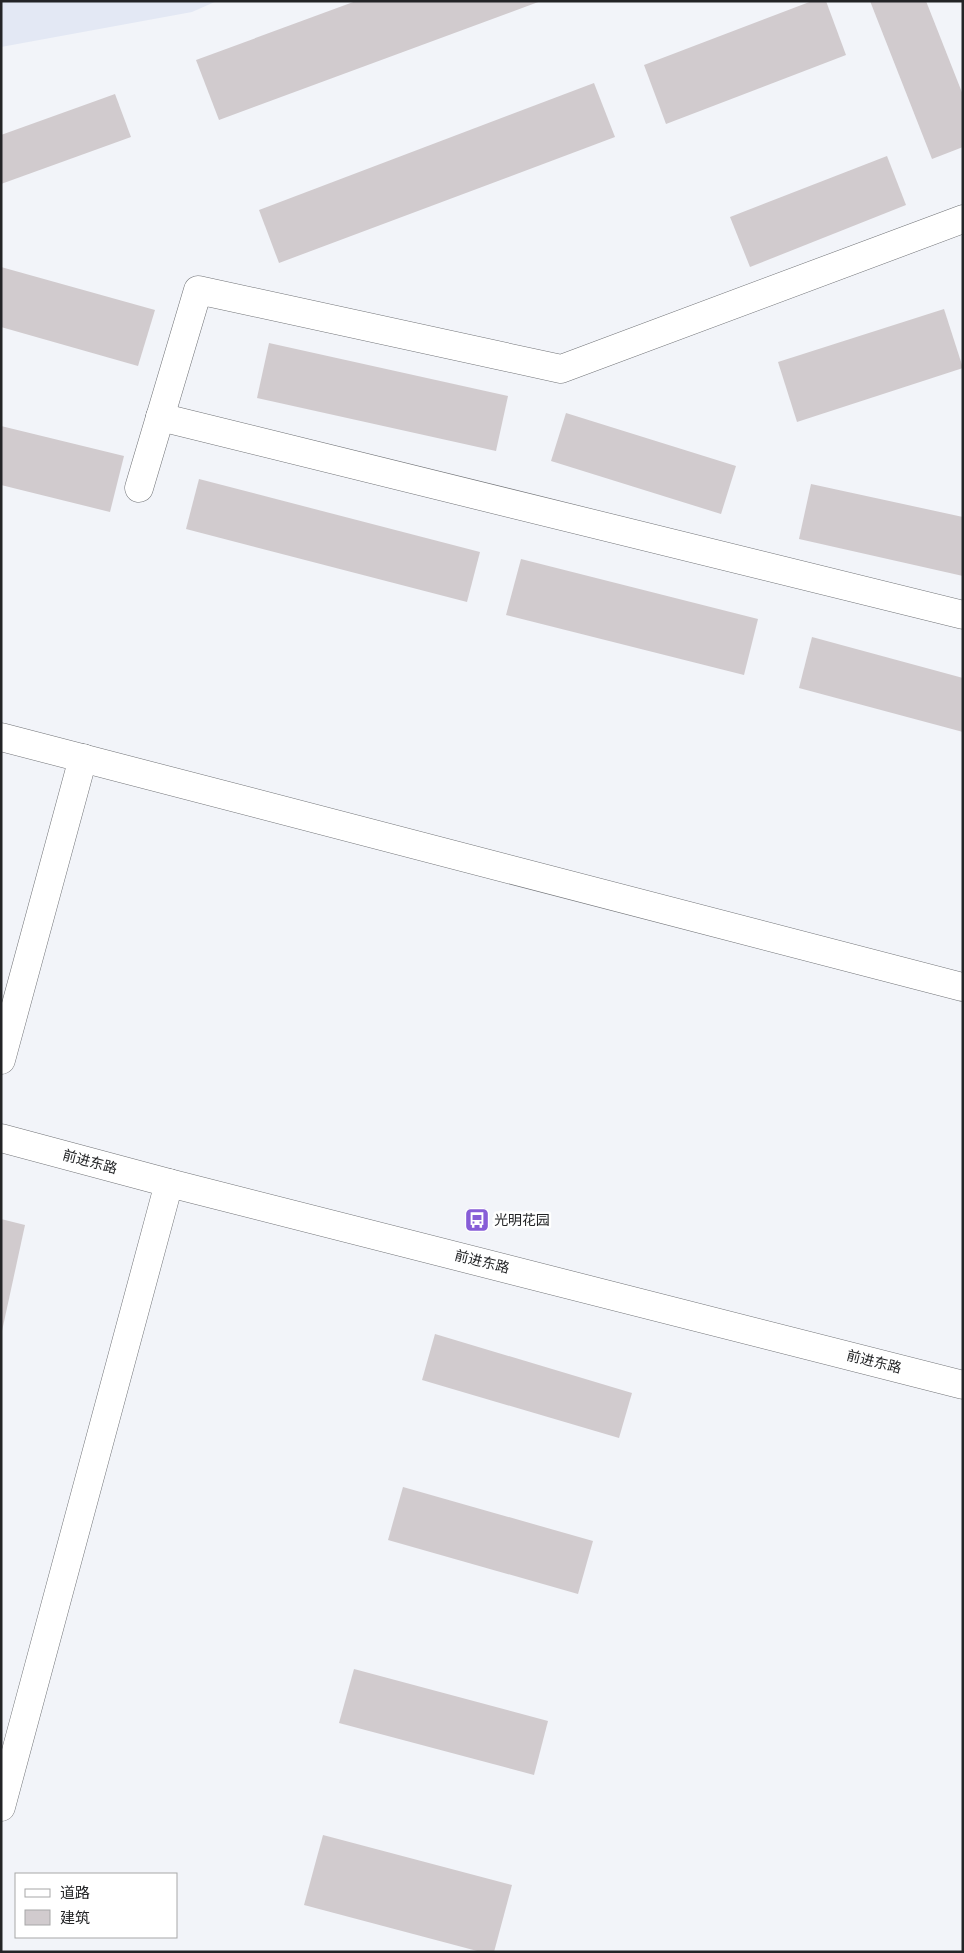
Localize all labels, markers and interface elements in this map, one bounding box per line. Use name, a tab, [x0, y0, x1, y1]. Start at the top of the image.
street label: 前进东路	[61, 1147, 119, 1177]
bus stop icon: 光明花园	[464, 1207, 490, 1233]
place label: 光明花园	[494, 1212, 550, 1229]
street label: 前进东路	[453, 1247, 511, 1277]
street label: 前进东路	[845, 1347, 903, 1377]
legend	[15, 1873, 178, 1938]
text: 道路	[60, 1884, 90, 1902]
text: 建筑	[60, 1909, 90, 1927]

